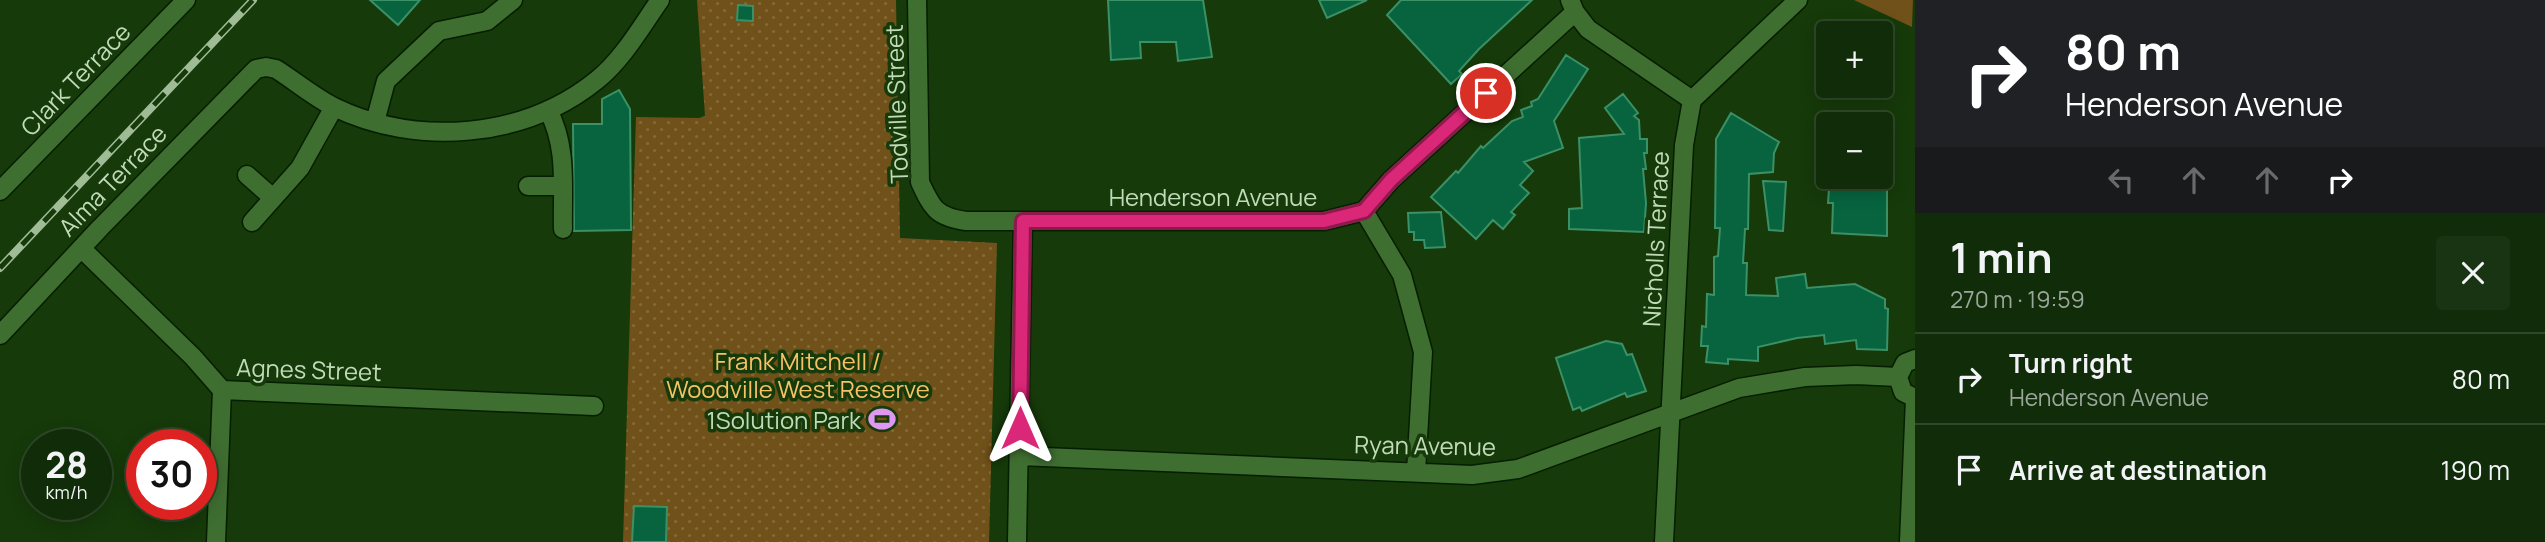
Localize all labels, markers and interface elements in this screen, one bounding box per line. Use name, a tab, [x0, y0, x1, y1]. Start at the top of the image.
street label: Clark Terrace	[13, 15, 137, 143]
text: 80 m	[2065, 18, 2181, 85]
map controls	[1816, 21, 1893, 189]
button: +	[1816, 21, 1893, 98]
street label: Todville Street	[877, 24, 915, 184]
icon: right	[1950, 28, 2041, 119]
pin	[1456, 63, 1516, 123]
icon: arrive	[1467, 74, 1505, 112]
text: Henderson Avenue	[2065, 82, 2343, 126]
button: −	[1816, 112, 1893, 189]
street label: Alma Terrace	[51, 117, 173, 243]
street label: Nicholls Terrace	[1634, 150, 1676, 328]
icon: left	[2102, 161, 2140, 199]
icon: ahead	[2175, 161, 2213, 199]
icon: ahead	[2248, 161, 2286, 199]
icon: right	[2321, 161, 2359, 199]
street label: Henderson Avenue	[1109, 180, 1317, 213]
text: 1 min	[1950, 228, 2053, 286]
button: close	[2436, 236, 2510, 310]
text: 270 m · 19:59	[1950, 283, 2085, 315]
park label: Frank Mitchell / Woodville West Reserve	[666, 344, 930, 405]
text: Turn right	[2009, 345, 2133, 381]
street label: Agnes Street	[236, 350, 382, 388]
icon: right	[1950, 360, 1988, 398]
text: 80 m	[2452, 361, 2510, 397]
text: Henderson Avenue	[2009, 381, 2209, 413]
position arrow	[983, 391, 1057, 465]
place label: 1Solution Park	[706, 403, 862, 436]
sports icon: 1Solution Park	[867, 404, 897, 434]
street label: Ryan Avenue	[1354, 427, 1496, 463]
speed limit sign: 30	[126, 429, 217, 520]
text: 28	[45, 441, 88, 489]
icon: arrive	[1950, 451, 1988, 489]
text: Arrive at destination	[2009, 452, 2267, 488]
text: 190 m	[2441, 452, 2510, 488]
text: km/h	[46, 480, 87, 504]

